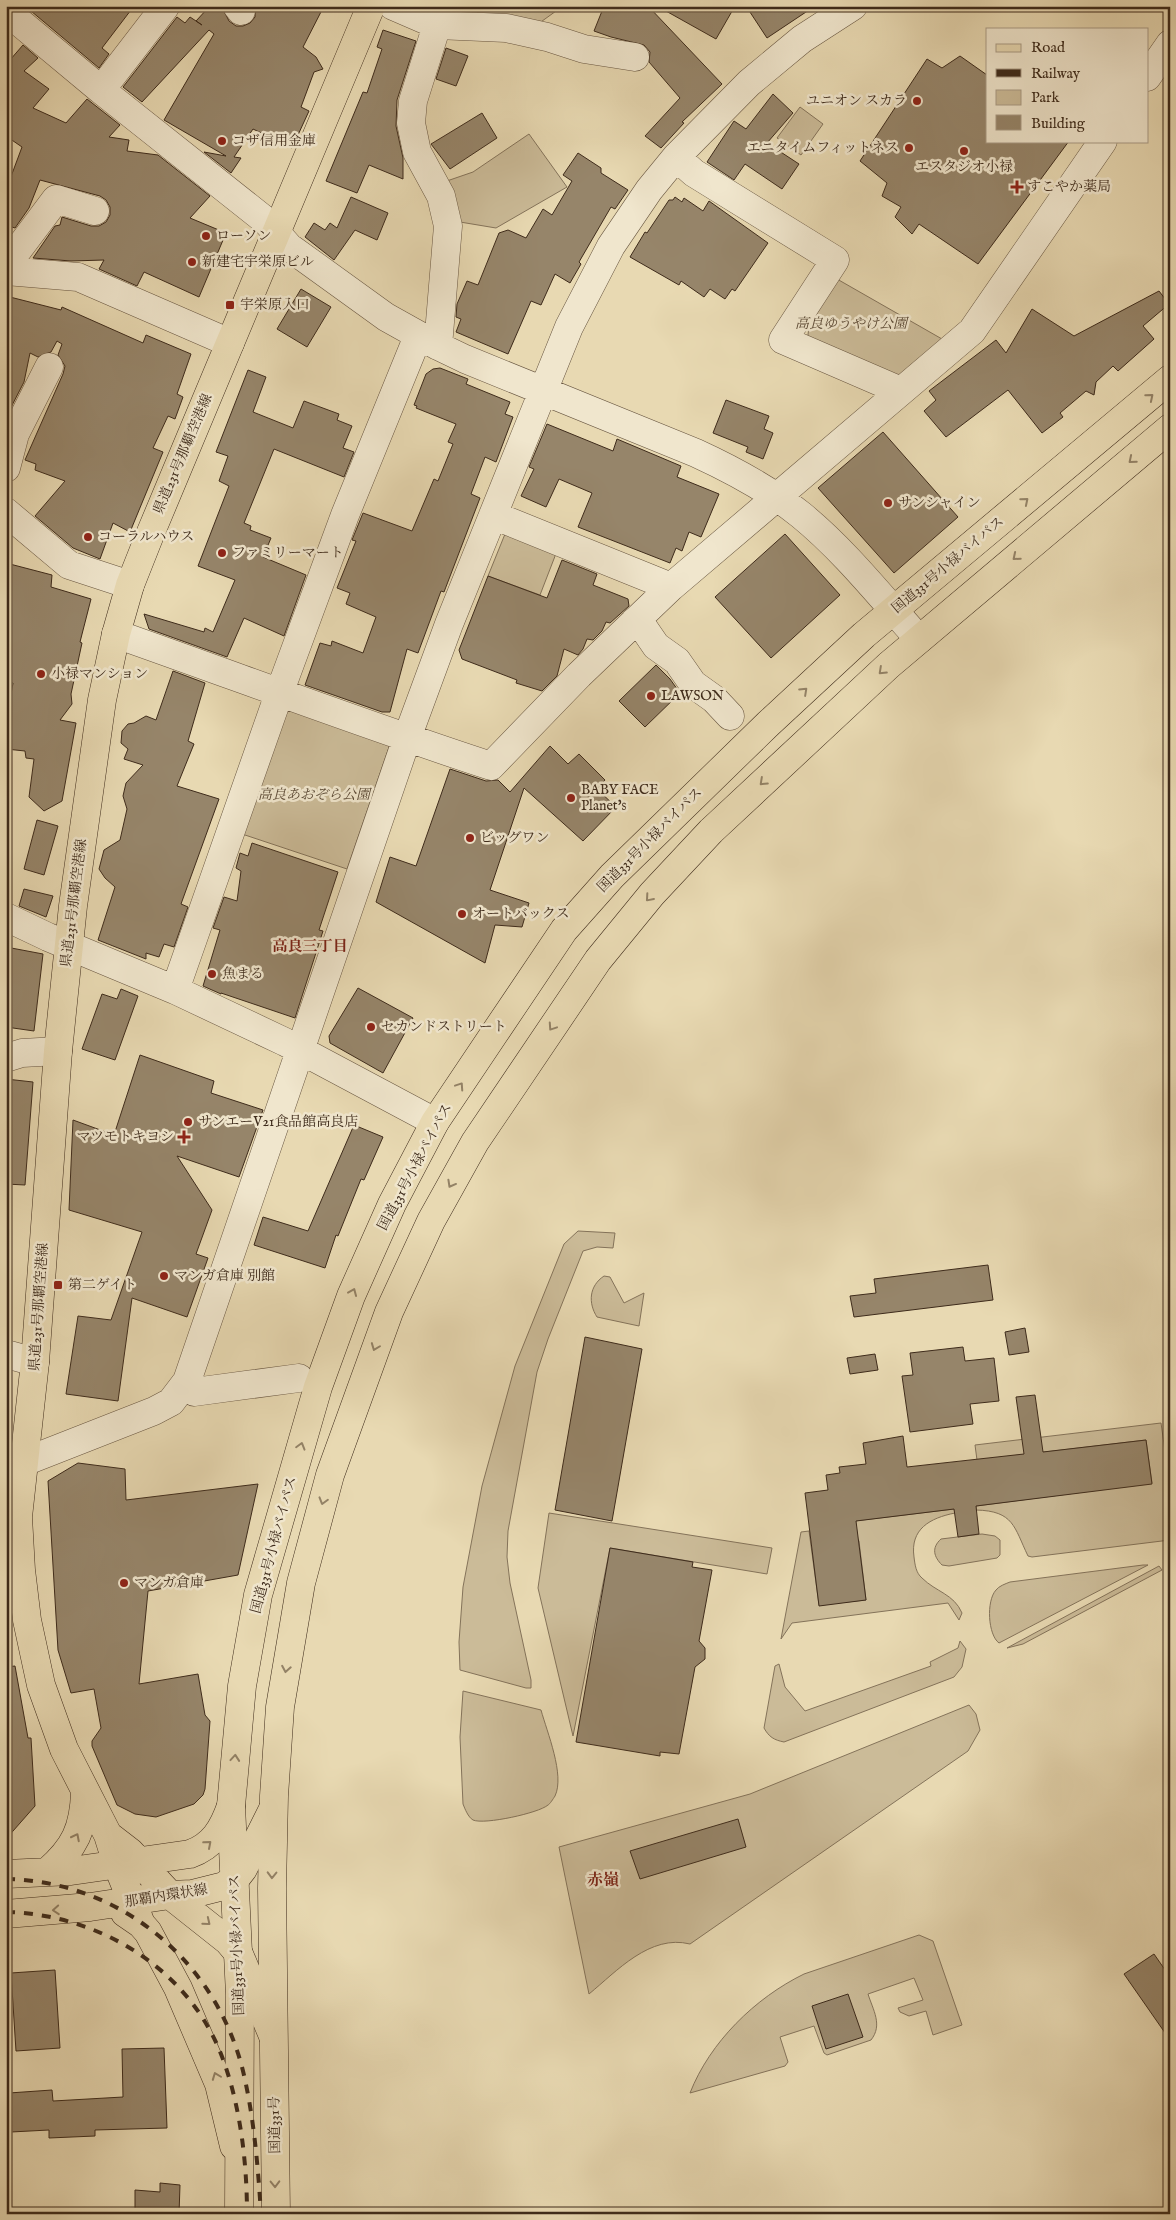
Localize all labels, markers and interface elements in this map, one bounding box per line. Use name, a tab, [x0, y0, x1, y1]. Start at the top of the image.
legend	[986, 28, 1148, 142]
text: Road	[1031, 38, 1066, 57]
text: Railway	[1031, 64, 1081, 83]
text: Park	[1031, 88, 1061, 107]
place label: ユニオン スカラ	[806, 92, 907, 110]
marker: ユニオン スカラ	[911, 95, 923, 107]
text: Building	[1031, 114, 1086, 133]
place label: コザ信用金庫	[232, 132, 316, 150]
marker: コザ信用金庫	[216, 135, 228, 147]
place label: エニタイムフィットネス	[747, 139, 899, 157]
marker: エニタイムフィットネス	[903, 142, 915, 154]
marker: エスタジオ小禄	[958, 145, 970, 157]
place label: エスタジオ小禄	[915, 158, 1013, 176]
place label: すこやか薬局	[1027, 178, 1111, 196]
marker: すこやか薬局	[1011, 181, 1023, 193]
place label: ローソン	[216, 227, 271, 245]
marker: ローソン	[200, 230, 212, 242]
place label: 新建宅宇栄原ビル	[202, 253, 314, 271]
marker: 新建宅宇栄原ビル	[186, 256, 198, 268]
place label: 宇栄原入口	[240, 296, 310, 314]
marker: 宇栄原入口	[224, 299, 236, 311]
park label: 高良ゆうやけ公園	[795, 315, 909, 333]
street label: 県道231号那覇空港線	[150, 391, 216, 517]
one-way arrow	[1144, 394, 1153, 403]
one-way arrow	[1129, 454, 1138, 463]
place label: サンシャイン	[898, 494, 981, 512]
marker: サンシャイン	[882, 497, 894, 509]
one-way arrow	[1019, 498, 1028, 507]
street label: 国道331号小禄バイパス	[888, 513, 1008, 617]
place label: コーラルハウス	[98, 528, 194, 546]
marker: コーラルハウス	[82, 531, 94, 543]
place label: ファミリーマート	[232, 544, 344, 562]
marker: ファミリーマート	[216, 547, 228, 559]
one-way arrow	[1013, 551, 1022, 560]
place label: 小禄マンション	[51, 665, 148, 683]
one-way arrow	[879, 665, 888, 674]
marker: 小禄マンション	[35, 668, 47, 680]
place label: LAWSON	[661, 687, 724, 705]
one-way arrow	[798, 688, 807, 697]
marker: LAWSON	[645, 690, 657, 702]
one-way arrow	[760, 776, 769, 785]
place label: BABY FACE Planet's	[581, 781, 659, 815]
street label: 国道331号小禄バイパス	[594, 784, 706, 896]
park label: 高良あおぞら公園	[258, 786, 372, 804]
marker: BABY FACE Planet's	[565, 792, 577, 804]
place label: ビッグワン	[480, 829, 549, 847]
marker: ビッグワン	[464, 832, 476, 844]
street label: 県道231号那覇空港線	[57, 838, 91, 968]
one-way arrow	[646, 892, 655, 901]
place label: オートバックス	[472, 905, 570, 923]
marker: オートバックス	[456, 908, 468, 920]
district label: 高良三丁目	[272, 937, 348, 956]
place label: 魚まる	[222, 965, 264, 983]
marker: 魚まる	[206, 968, 218, 980]
place label: セカンドストリート	[381, 1018, 507, 1036]
marker: セカンドストリート	[365, 1021, 377, 1033]
one-way arrow	[549, 1022, 558, 1031]
one-way arrow	[454, 1082, 463, 1091]
street label: 国道331号小禄バイパス	[374, 1100, 456, 1234]
place label: サンエーV21食品館高良店	[198, 1113, 358, 1131]
marker: サンエーV21食品館高良店	[182, 1116, 194, 1128]
place label: マツモトキヨシ	[76, 1128, 174, 1146]
marker: マツモトキヨシ	[178, 1131, 190, 1143]
one-way arrow	[447, 1179, 457, 1188]
street label: 県道231号那覇空港線	[26, 1242, 52, 1372]
place label: マンガ倉庫 別館	[174, 1267, 275, 1285]
marker: マンガ倉庫 別館	[158, 1270, 170, 1282]
place label: 第二ゲイト	[68, 1276, 137, 1294]
marker: 第二ゲイト	[52, 1279, 64, 1291]
one-way arrow	[347, 1288, 358, 1297]
one-way arrow	[371, 1343, 381, 1351]
one-way arrow	[296, 1442, 306, 1450]
street label: 国道331号小禄バイパス	[247, 1474, 301, 1616]
one-way arrow	[318, 1496, 328, 1505]
place label: マンガ倉庫	[134, 1574, 204, 1592]
marker: マンガ倉庫	[118, 1577, 130, 1589]
one-way arrow	[282, 1664, 292, 1673]
one-way arrow	[229, 1753, 240, 1761]
one-way arrow	[70, 1833, 80, 1842]
one-way arrow	[203, 1840, 212, 1849]
district label: 赤嶺	[587, 1871, 619, 1891]
one-way arrow	[267, 1872, 277, 1880]
street label: 国道331号小禄バイパス	[226, 1874, 248, 2016]
street label: 那覇内環状線	[123, 1881, 209, 1911]
one-way arrow	[52, 1904, 60, 1915]
one-way arrow	[201, 1917, 210, 1926]
one-way arrow	[211, 2073, 221, 2081]
street label: 国道331号	[265, 2096, 285, 2154]
one-way arrow	[270, 2180, 281, 2188]

